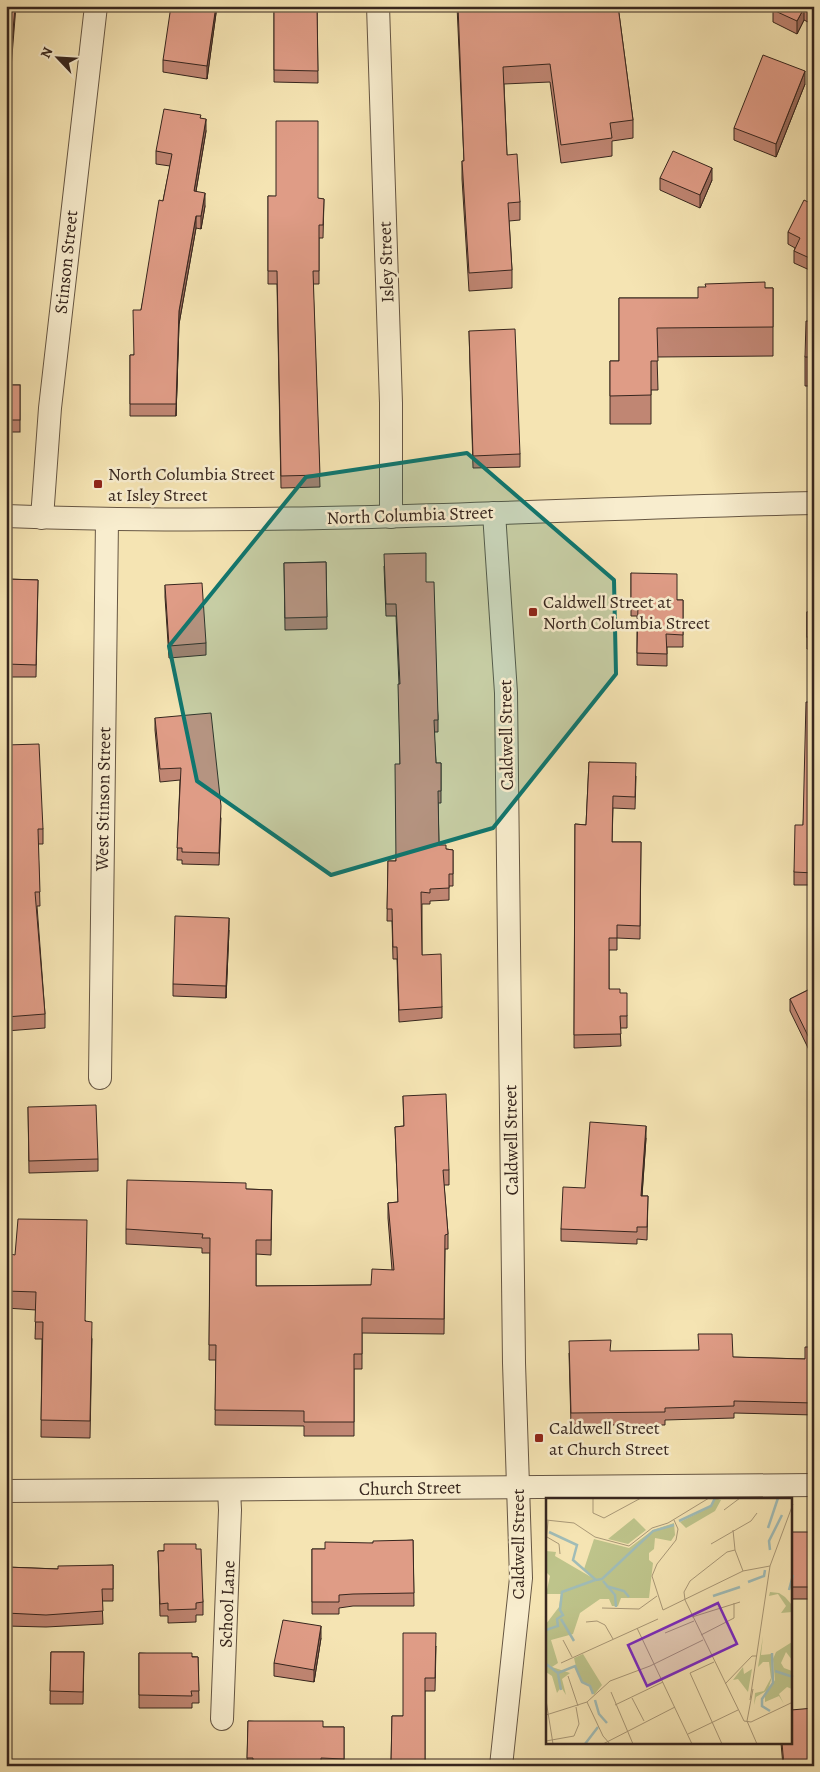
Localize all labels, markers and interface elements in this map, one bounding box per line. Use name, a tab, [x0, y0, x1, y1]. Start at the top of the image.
north arrow	[32, 32, 82, 82]
text: N	[36, 44, 57, 61]
street label: Stinson Street	[49, 209, 83, 315]
street label: Isley Street	[373, 221, 399, 303]
place label: North Columbia Street at Isley Street	[108, 462, 275, 507]
marker: North Columbia Street at Isley Street	[92, 478, 104, 490]
street label: North Columbia Street	[326, 500, 494, 530]
place label: Caldwell Street at North Columbia Street	[543, 590, 710, 635]
marker: Caldwell Street at North Columbia Street	[527, 606, 539, 618]
street label: Caldwell Street	[493, 679, 519, 791]
street label: West Stinson Street	[90, 726, 116, 872]
street label: Caldwell Street	[498, 1084, 524, 1196]
place label: Caldwell Street at Church Street	[549, 1416, 669, 1461]
marker: Caldwell Street at Church Street	[533, 1432, 545, 1444]
street label: Church Street	[359, 1475, 461, 1501]
street label: Caldwell Street	[506, 1489, 530, 1599]
inset map	[546, 1498, 792, 1744]
street label: School Lane	[213, 1560, 241, 1648]

